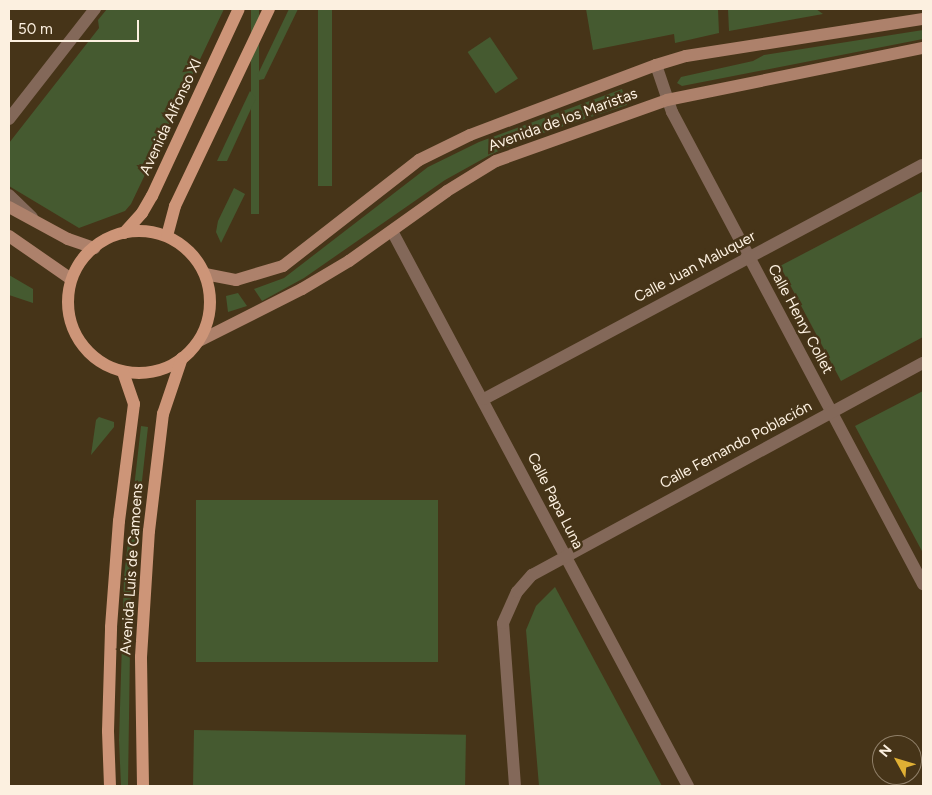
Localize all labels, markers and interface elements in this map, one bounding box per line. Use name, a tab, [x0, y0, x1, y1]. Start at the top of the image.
scale bar	[12, 10, 141, 42]
text: 50 m	[18, 20, 53, 38]
street label: Avenida Alfonso XI	[136, 56, 206, 178]
street label: Avenida de los Maristas	[486, 85, 640, 155]
street label: Calle Juan Maluquer	[631, 227, 759, 307]
street label: Calle Henry Collet	[764, 261, 836, 377]
street label: Calle Fernando Población	[657, 397, 815, 493]
street label: Calle Papa Luna	[523, 450, 587, 552]
street label: Avenida Luis de Camoens	[117, 482, 147, 656]
north arrow	[872, 735, 922, 785]
text: N	[876, 741, 896, 760]

